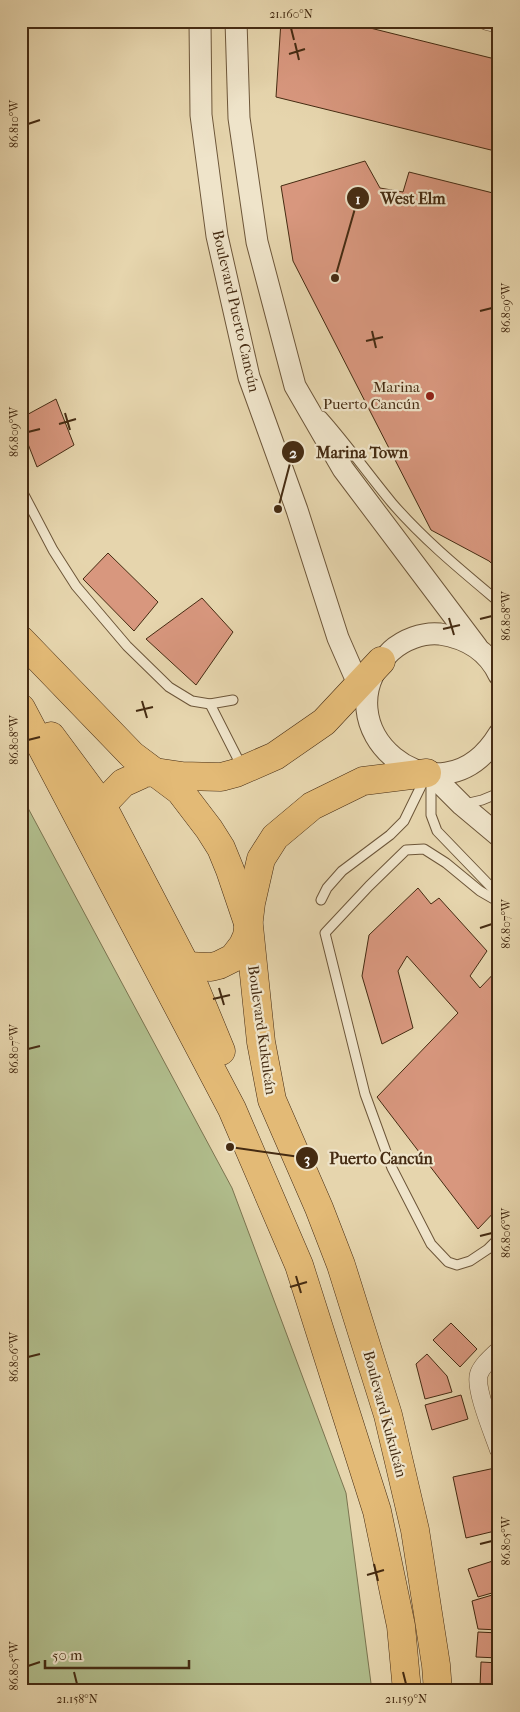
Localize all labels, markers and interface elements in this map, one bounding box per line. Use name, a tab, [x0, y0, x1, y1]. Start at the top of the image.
text: 21.160°N	[269, 7, 313, 21]
text: 86.810°W	[7, 99, 21, 148]
callout: West Elm	[345, 183, 455, 214]
text: West Elm	[379, 189, 446, 208]
text: 1	[355, 190, 361, 208]
street label: Boulevard Puerto Cancún	[209, 228, 263, 394]
text: 86.809°W	[499, 282, 513, 333]
place label: Marina Puerto Cancún	[323, 378, 421, 413]
marker: Marina Puerto Cancún	[424, 390, 436, 402]
text: 86.809°W	[7, 406, 21, 457]
callout: Marina Town	[281, 437, 418, 468]
text: Marina Town	[315, 443, 409, 462]
text: 2	[289, 444, 297, 462]
text: 86.808°W	[499, 590, 513, 641]
text: 86.808°W	[7, 714, 21, 765]
text: 86.807°W	[499, 898, 513, 949]
street label: Boulevard Kukulcán	[244, 964, 280, 1096]
text: 86.807°W	[7, 1023, 21, 1074]
callout: Puerto Cancún	[294, 1143, 443, 1174]
text: Puerto Cancún	[329, 1149, 433, 1168]
text: 3	[304, 1150, 310, 1168]
text: 86.806°W	[499, 1207, 513, 1258]
text: 86.806°W	[7, 1331, 21, 1382]
street label: Boulevard Kukulcán	[359, 1349, 411, 1480]
text: 86.805°W	[499, 1515, 513, 1565]
scale bar	[45, 1637, 189, 1669]
text: 86.805°W	[7, 1640, 21, 1690]
text: 50 m	[52, 1646, 83, 1664]
text: 21.158°N	[56, 1692, 98, 1706]
text: 21.159°N	[385, 1692, 427, 1706]

